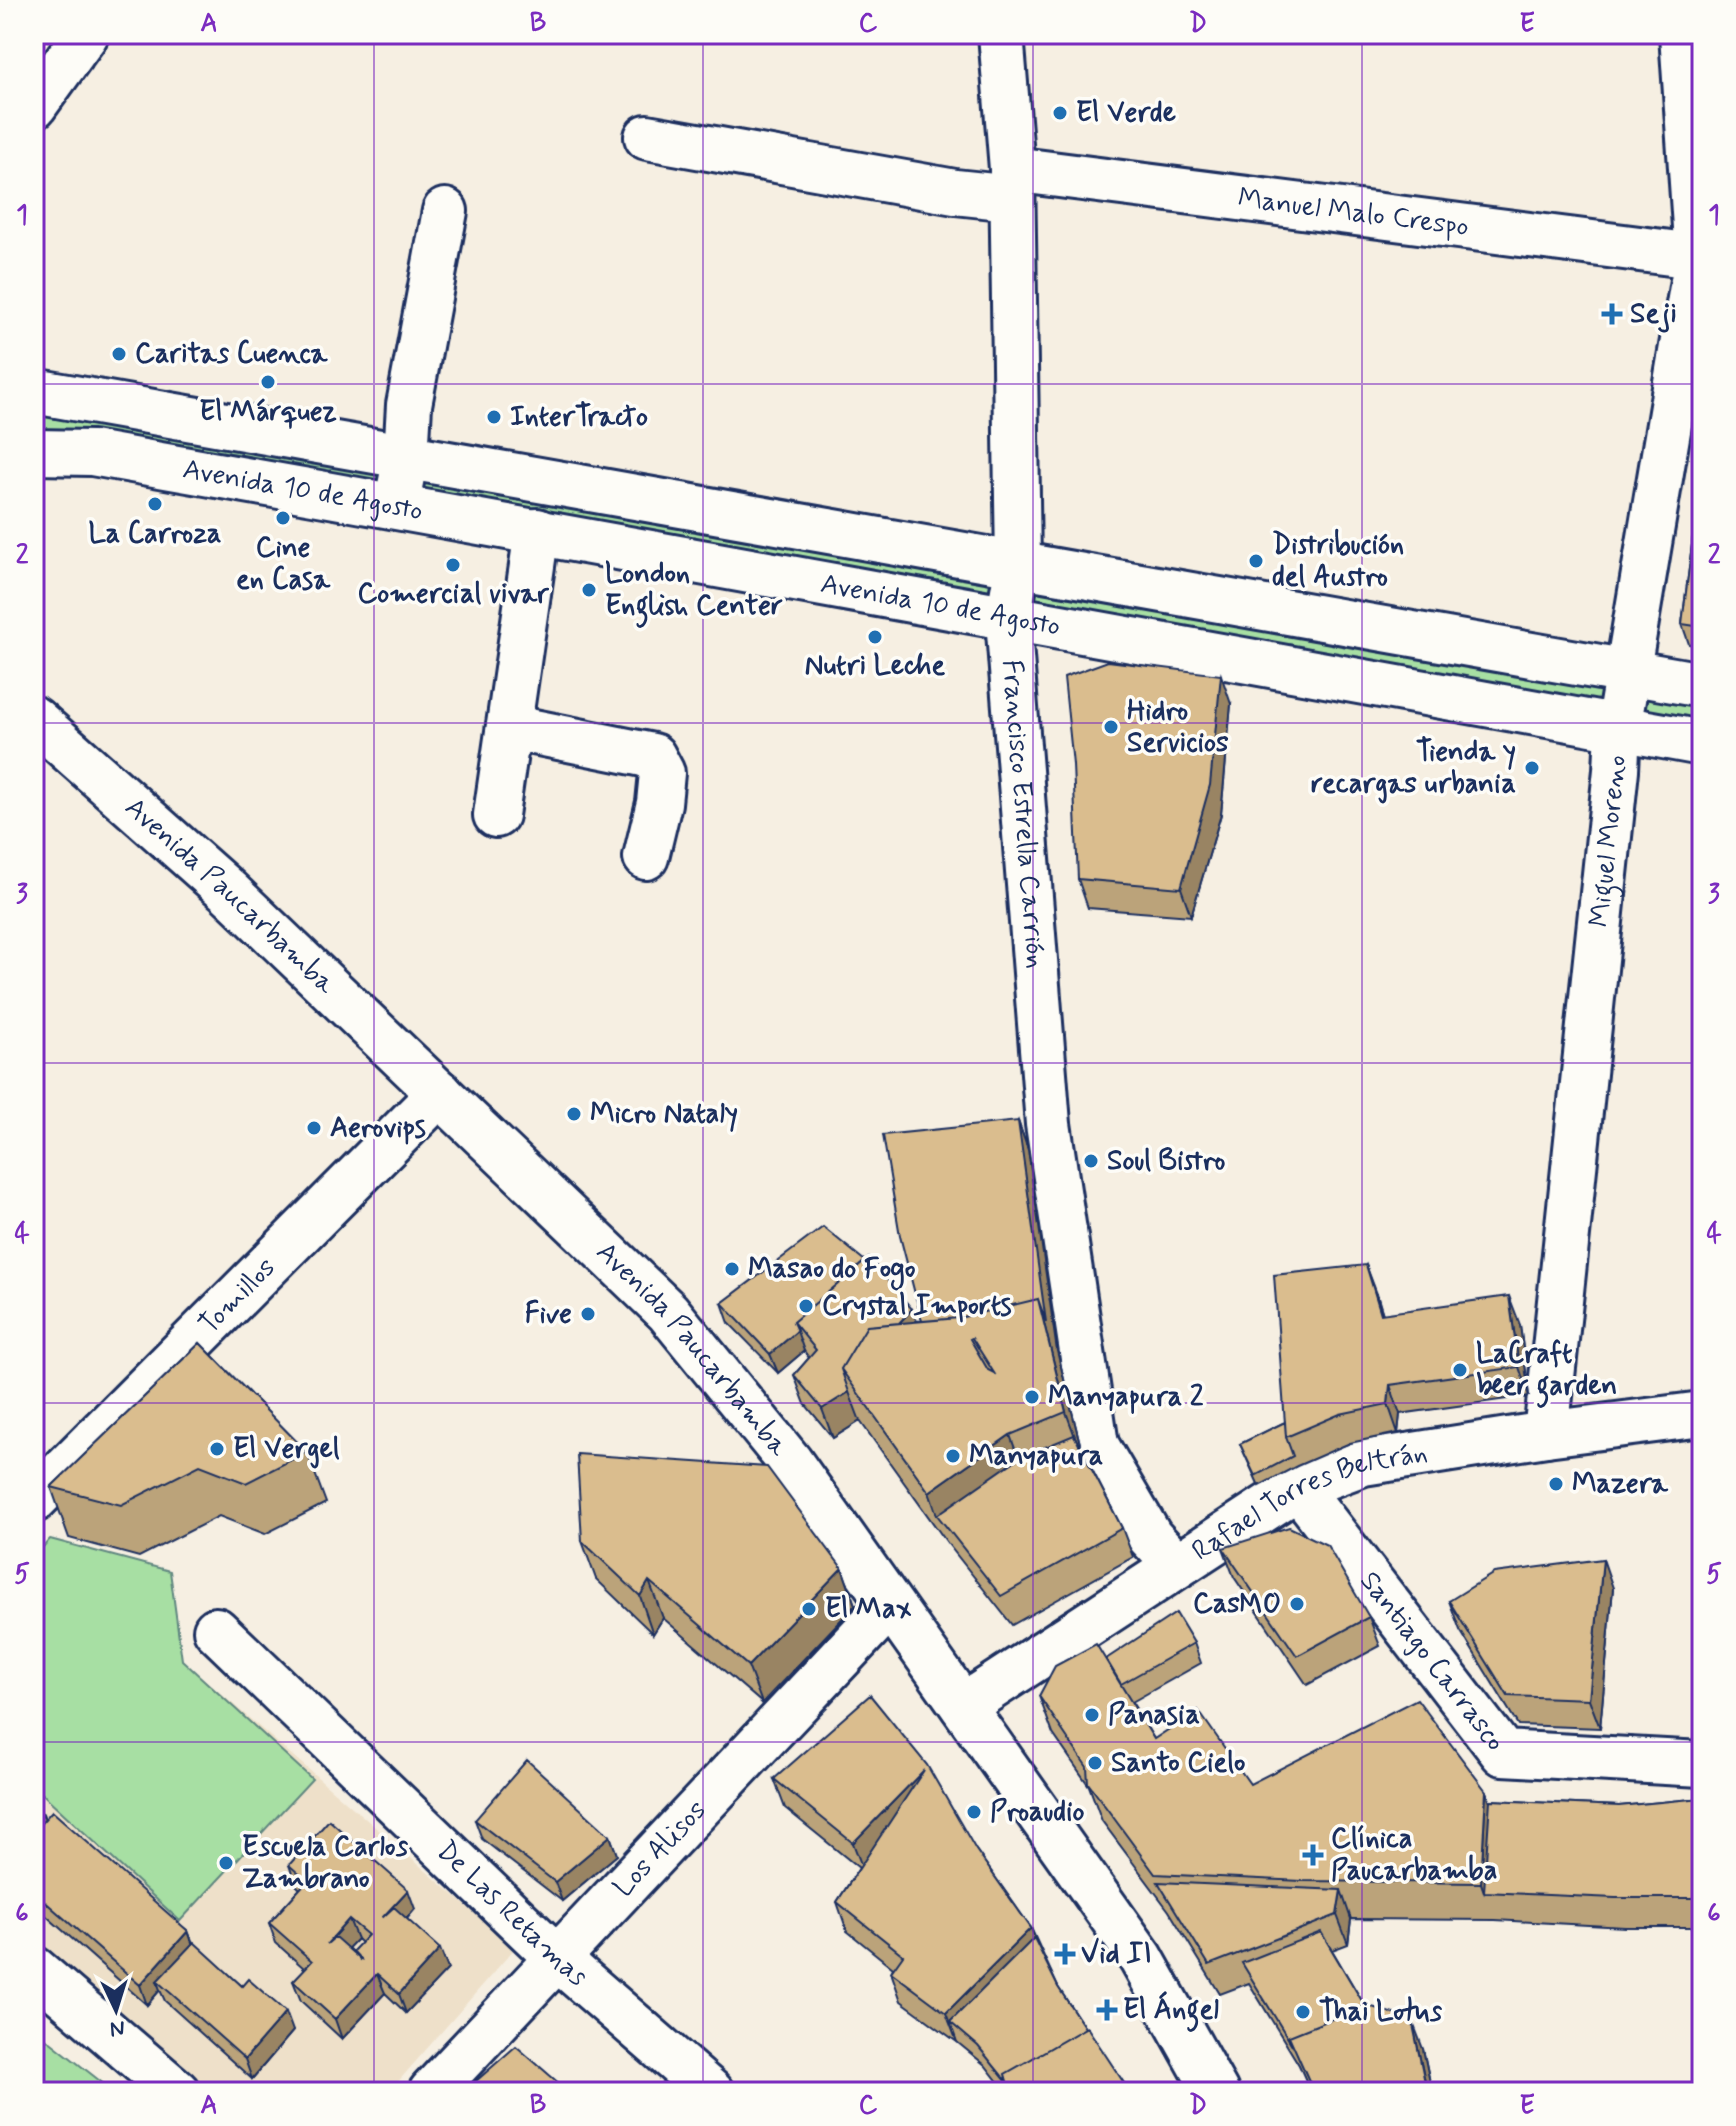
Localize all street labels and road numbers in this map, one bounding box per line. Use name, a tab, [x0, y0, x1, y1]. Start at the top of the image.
street label: Manuel Malo Crespo	[1236, 179, 1471, 246]
street label: Avenida 10 de Agosto	[180, 451, 426, 530]
street label: Avenida 10 de Agosto	[818, 566, 1063, 645]
street label: Francisco Estrella Carrión	[993, 658, 1054, 970]
street label: Miguel Moreno	[1581, 754, 1635, 929]
street label: Avenida Paucarbamba	[117, 789, 343, 1002]
street label: Avenida Paucarbamba	[588, 1234, 797, 1464]
street label: Tomillos	[191, 1250, 284, 1343]
street label: Rafael Torres Beltrán	[1185, 1435, 1430, 1570]
street label: Santiago Carrasco	[1351, 1564, 1513, 1759]
street label: Los Alisos	[605, 1793, 715, 1905]
street label: De Las Retamas	[428, 1833, 595, 1995]

